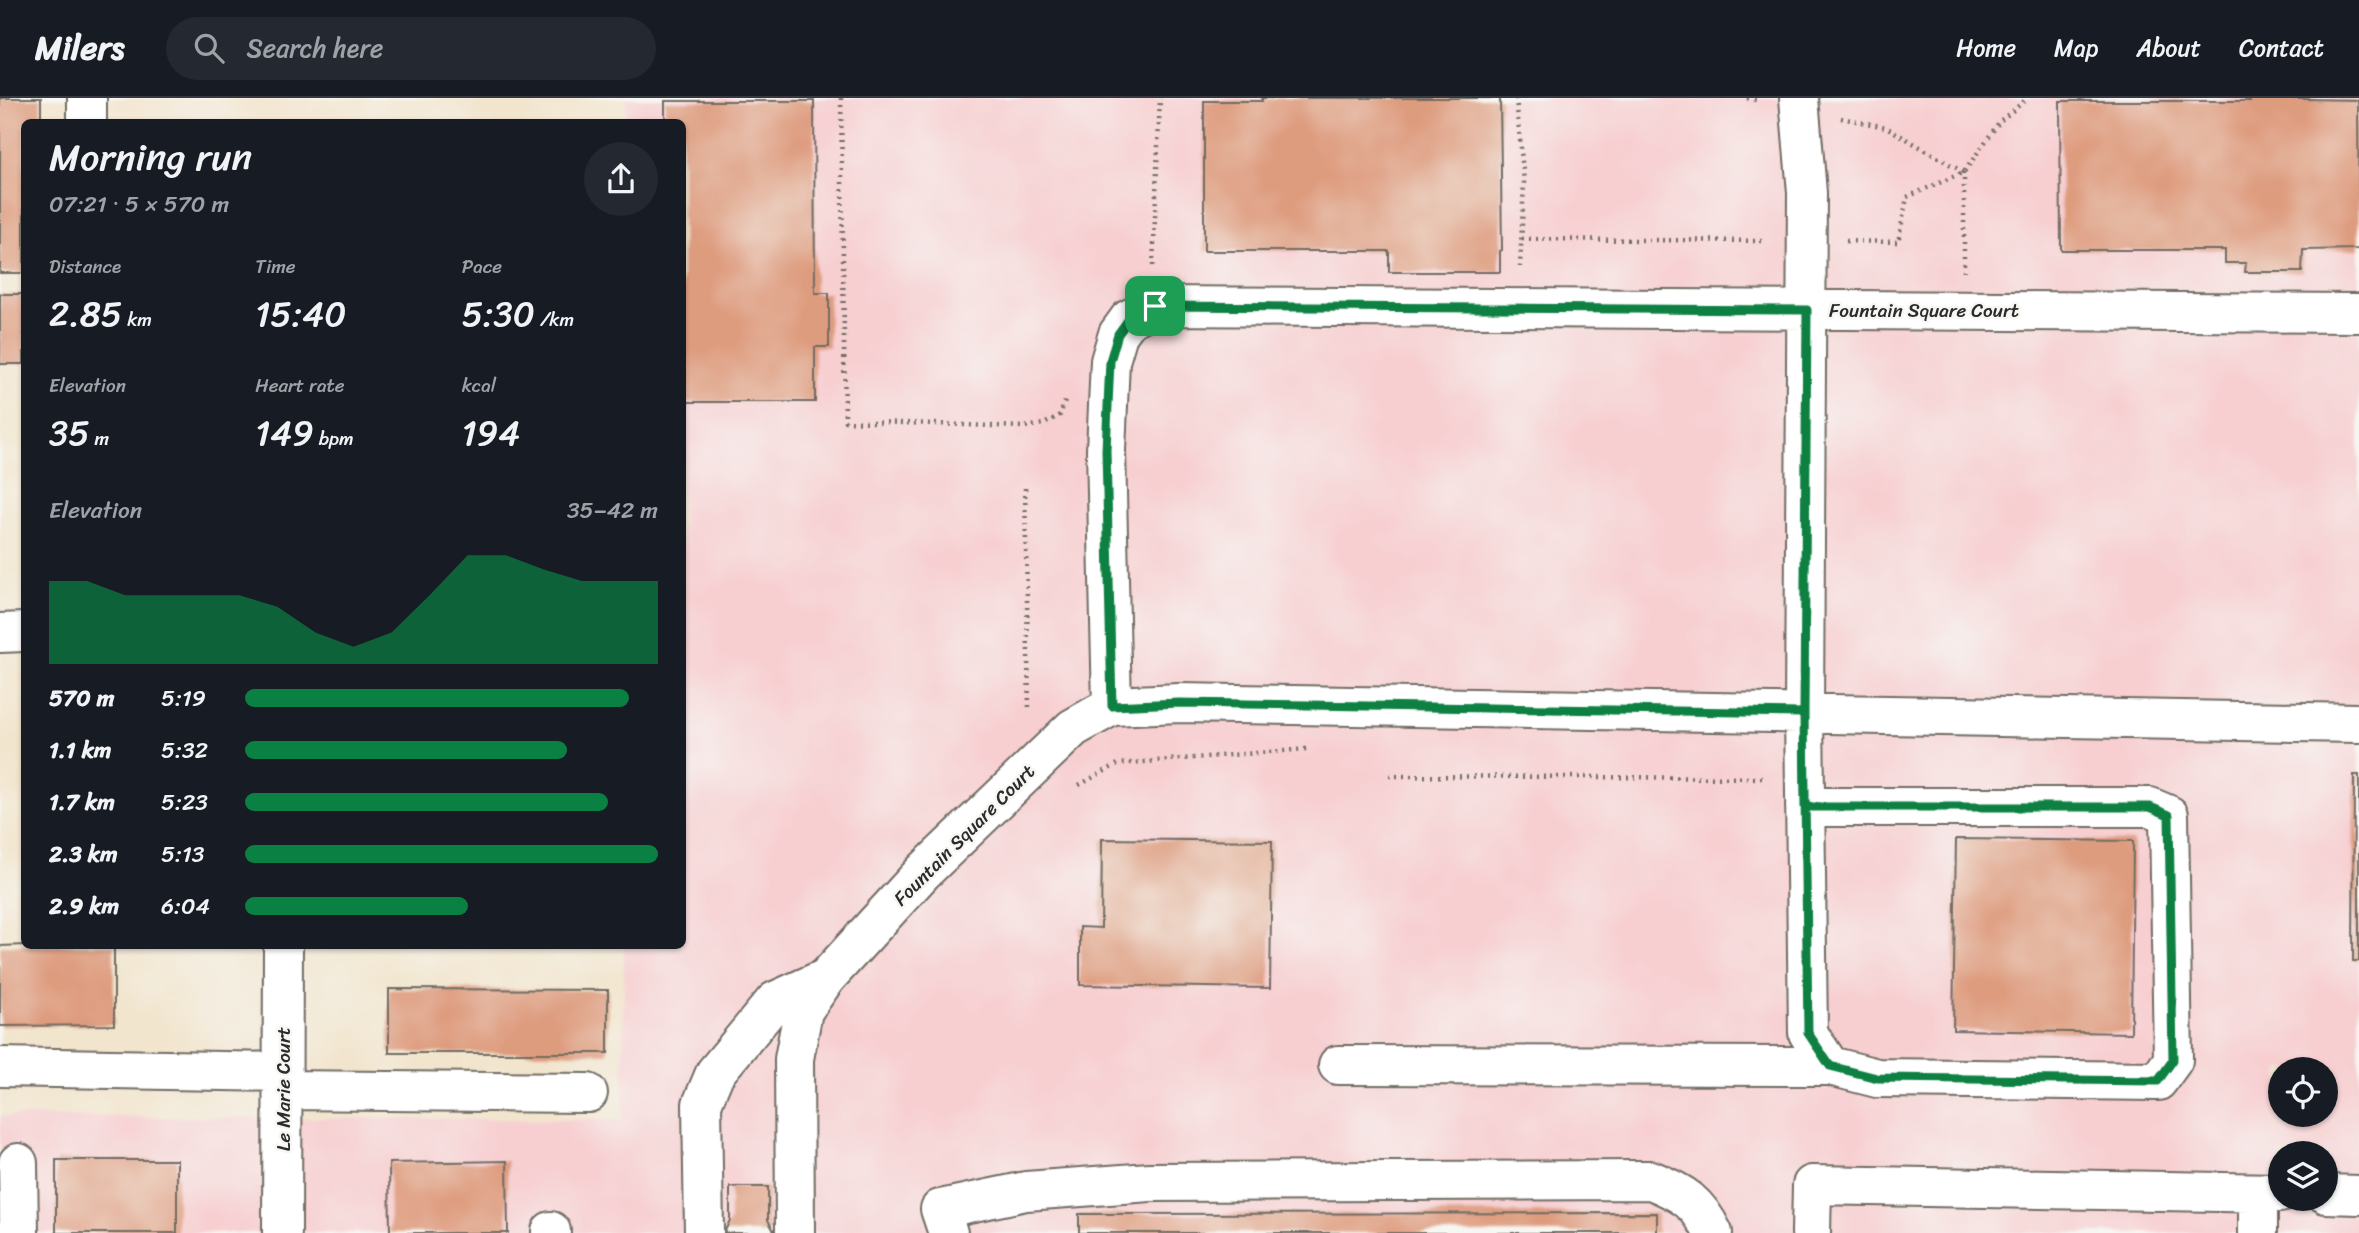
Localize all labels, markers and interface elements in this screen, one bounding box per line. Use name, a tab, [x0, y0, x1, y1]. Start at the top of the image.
search box	[166, 17, 656, 80]
text: Milers	[35, 19, 124, 77]
text: Search here	[246, 25, 383, 71]
text: Home	[1956, 27, 2016, 69]
text: Map	[2054, 27, 2098, 69]
text: About	[2136, 27, 2201, 69]
text: Contact	[2239, 27, 2324, 69]
icon: search	[190, 29, 228, 67]
text: Morning run	[49, 124, 252, 191]
button: share	[584, 142, 658, 216]
text: 07:21 · 5 × 570 m	[49, 184, 229, 225]
text: Distance	[49, 250, 121, 283]
text: Time	[255, 250, 296, 283]
text: Pace	[462, 250, 502, 283]
pin	[1125, 276, 1185, 336]
text: 2.85	[49, 283, 122, 345]
text: 15:40	[255, 283, 346, 345]
text: 5:30	[462, 283, 535, 345]
icon: arrive	[1136, 287, 1174, 325]
street label: Fountain Square Court	[1829, 294, 2019, 327]
text: km	[122, 303, 152, 336]
text: /km	[535, 303, 574, 336]
text: Elevation	[49, 369, 126, 402]
text: Heart rate	[255, 369, 345, 402]
text: kcal	[462, 369, 496, 402]
text: 35	[49, 402, 90, 464]
text: 149	[255, 402, 314, 464]
text: 194	[462, 402, 520, 464]
text: m	[90, 422, 109, 455]
text: bpm	[314, 422, 354, 455]
text: Elevation	[49, 490, 142, 531]
text: 35–42 m	[567, 490, 658, 531]
text: 570 m	[49, 678, 114, 719]
text: 5:19	[161, 678, 206, 719]
text: 1.1 km	[49, 730, 112, 771]
text: 5:32	[161, 730, 208, 771]
street label: Fountain Square Court	[885, 756, 1043, 914]
text: 1.7 km	[49, 782, 115, 823]
text: 5:23	[161, 782, 208, 823]
text: 2.3 km	[49, 834, 118, 875]
text: 5:13	[161, 834, 205, 875]
text: 2.9 km	[49, 886, 119, 927]
text: 6:04	[161, 886, 210, 927]
street label: Le Marie Court	[267, 1027, 300, 1151]
map controls	[2268, 1057, 2338, 1211]
button: locate	[2268, 1057, 2338, 1127]
button: layers	[2268, 1141, 2338, 1211]

